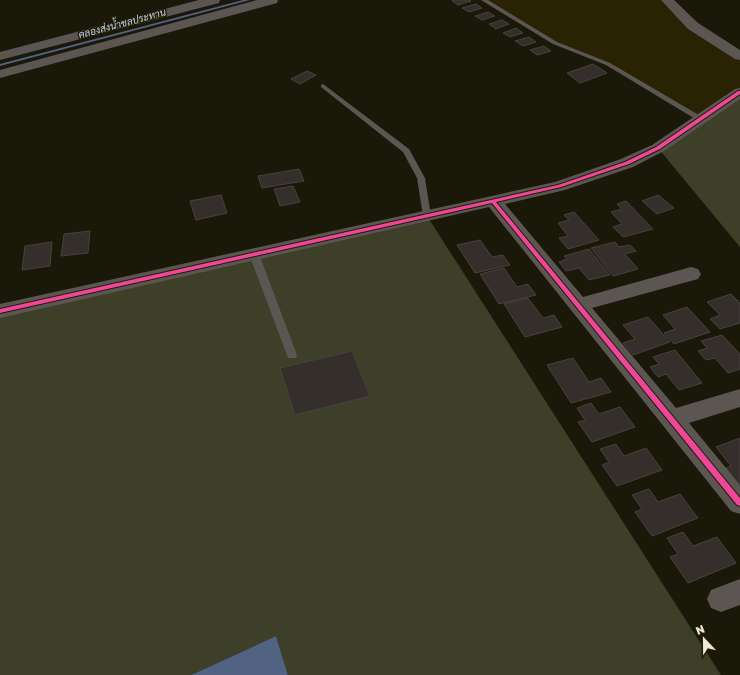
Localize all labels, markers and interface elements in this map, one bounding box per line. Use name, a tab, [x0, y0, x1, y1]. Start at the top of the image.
water label: คลองส่งน้ำชลประทาน	[76, 2, 168, 40]
north arrow	[684, 619, 724, 659]
text: N	[694, 622, 706, 637]

